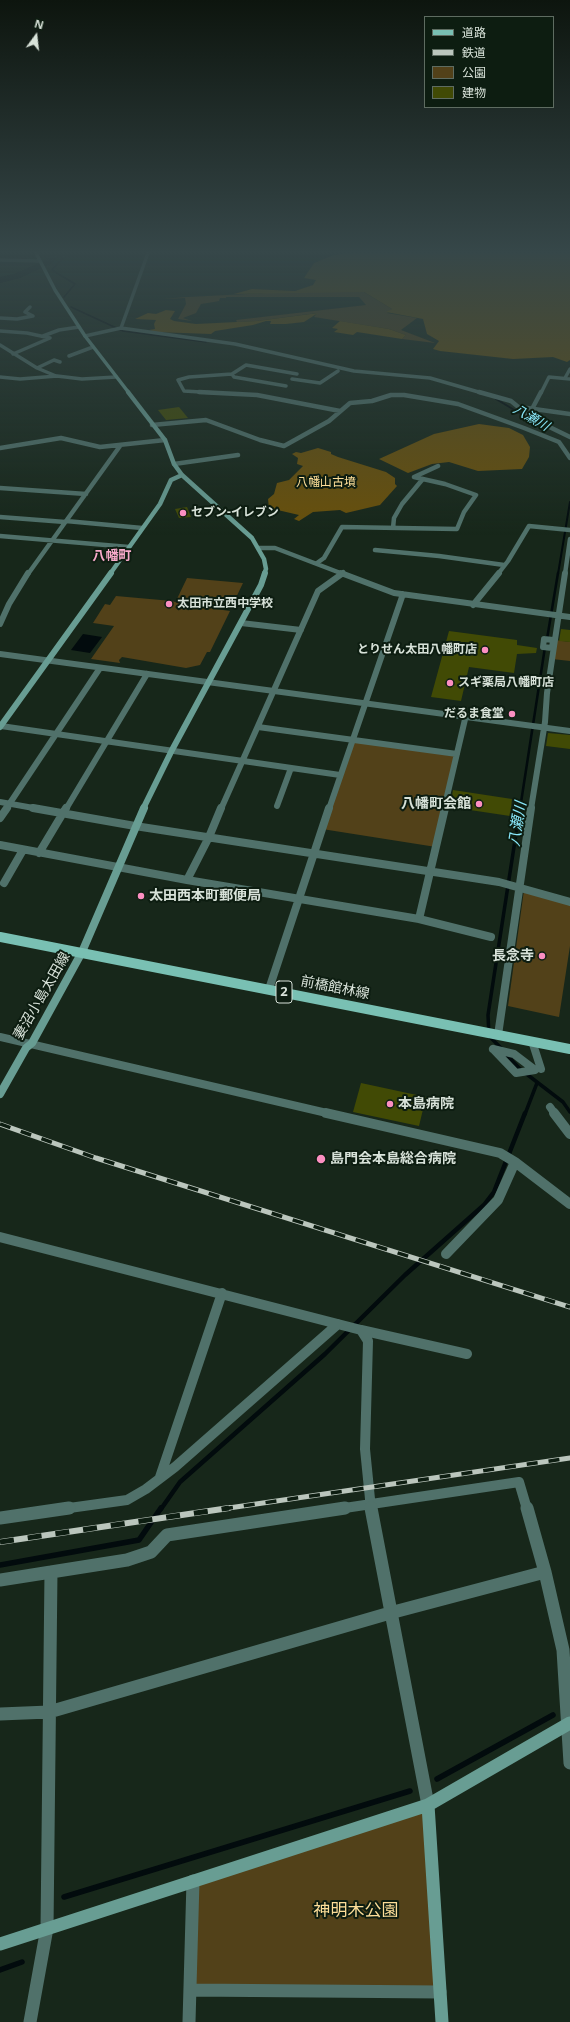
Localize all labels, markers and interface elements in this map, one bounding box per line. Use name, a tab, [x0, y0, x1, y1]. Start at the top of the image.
north arrow	[16, 16, 56, 56]
text: N	[33, 16, 45, 32]
legend	[424, 16, 554, 108]
text: 道路	[462, 24, 486, 41]
text: 鉄道	[462, 44, 486, 61]
text: 公園	[462, 64, 486, 81]
text: 建物	[462, 84, 486, 101]
water label: 八瀬川	[510, 401, 552, 435]
park label: 八幡山古墳	[296, 476, 356, 490]
place label: セブン-イレブン	[191, 506, 279, 520]
marker: セブン-イレブン	[178, 508, 188, 518]
district label: 八幡町	[93, 548, 131, 564]
place label: 太田市立西中学校	[177, 597, 273, 611]
marker: 太田市立西中学校	[164, 599, 174, 609]
place label: とりせん太田八幡町店	[357, 643, 477, 657]
marker: とりせん太田八幡町店	[480, 645, 490, 655]
place label: スギ薬局八幡町店	[458, 676, 554, 690]
marker: スギ薬局八幡町店	[445, 678, 455, 688]
place label: だるま食堂	[444, 707, 504, 721]
marker: だるま食堂	[507, 709, 517, 719]
place label: 八幡町会館	[401, 796, 471, 812]
marker: 八幡町会館	[474, 799, 484, 809]
water label: 八瀬川	[506, 800, 530, 848]
place label: 太田西本町郵便局	[149, 888, 261, 904]
marker: 太田西本町郵便局	[136, 891, 146, 901]
place label: 長念寺	[492, 948, 534, 964]
street label: 妻沼小島太田線	[10, 949, 74, 1043]
marker: 長念寺	[537, 951, 547, 961]
street label: 前橋館林線	[299, 973, 371, 1003]
road number: 2	[276, 981, 292, 1003]
place label: 本島病院	[398, 1096, 454, 1112]
marker: 本島病院	[385, 1099, 395, 1109]
place label: 島門会本島総合病院	[330, 1151, 456, 1167]
marker: 島門会本島総合病院	[315, 1153, 327, 1165]
park label: 神明木公園	[314, 1901, 398, 1921]

